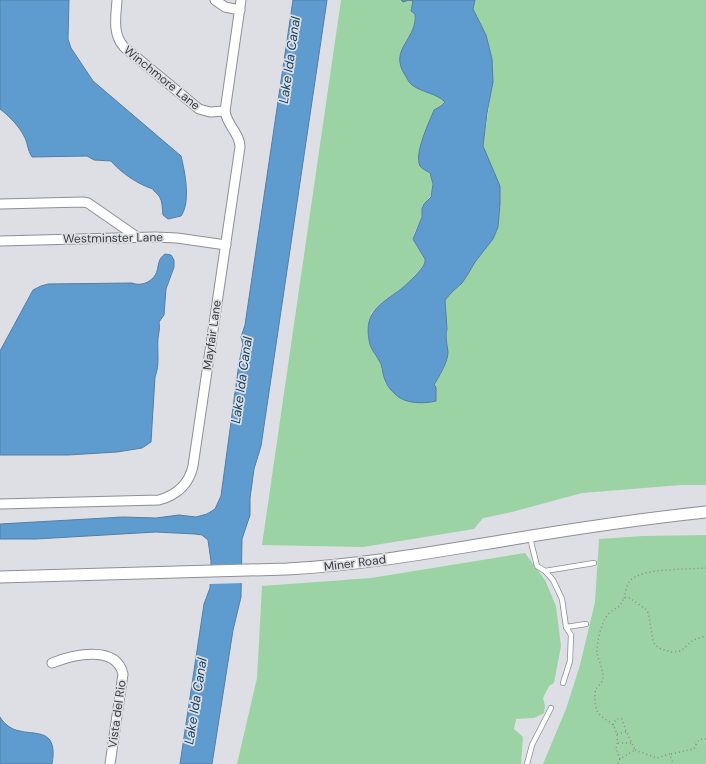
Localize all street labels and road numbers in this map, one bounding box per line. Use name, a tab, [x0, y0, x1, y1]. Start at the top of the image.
street label: Winchmore Lane	[121, 42, 204, 114]
street label: Westminster Lane	[63, 229, 163, 247]
street label: Mayfair Lane	[199, 299, 225, 371]
street label: Miner Road	[323, 551, 387, 575]
street label: Vista del Rio	[104, 679, 130, 749]

